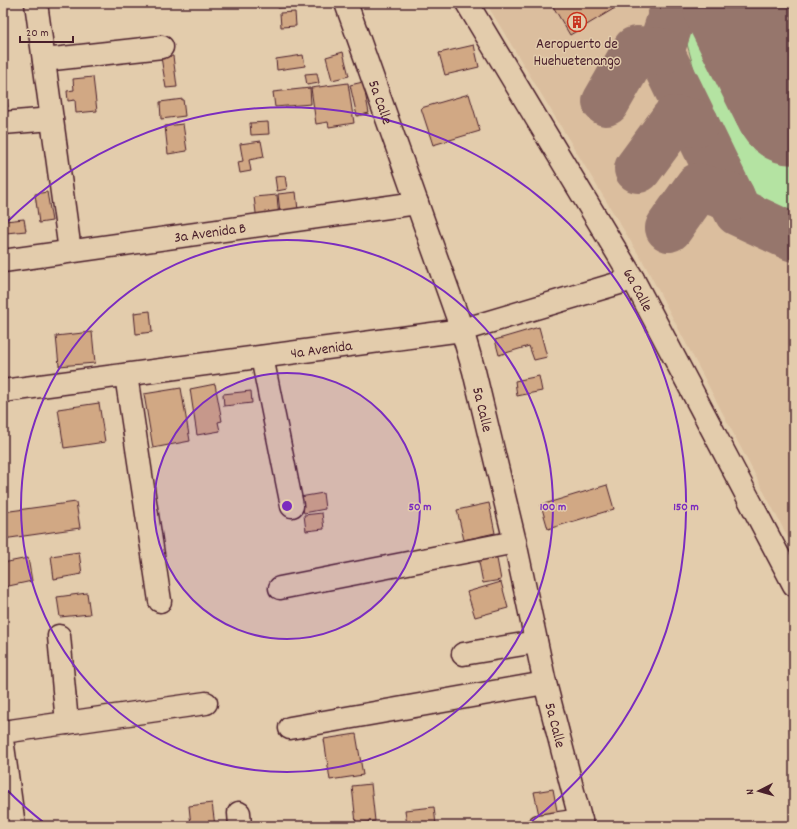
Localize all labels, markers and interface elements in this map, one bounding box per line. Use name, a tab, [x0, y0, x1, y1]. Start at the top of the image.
building icon: Aeropuerto de Huehuetenango	[566, 11, 588, 33]
scale bar	[20, 18, 73, 44]
text: 20 m	[26, 25, 49, 42]
place label: Aeropuerto de Huehuetenango	[534, 34, 621, 73]
street label: 5a Calle	[361, 77, 397, 128]
street label: 3a Avenida B	[173, 218, 248, 250]
street label: 6a Calle	[616, 265, 657, 316]
street label: 4a Avenida	[289, 336, 354, 366]
street label: 5a Calle	[465, 385, 497, 435]
centre of rings	[280, 499, 294, 513]
text: 50 m	[408, 499, 432, 516]
text: 100 m	[540, 499, 566, 516]
text: 150 m	[673, 499, 699, 516]
street label: 5a Calle	[538, 701, 570, 751]
north arrow	[739, 771, 779, 811]
text: N	[743, 788, 759, 795]

